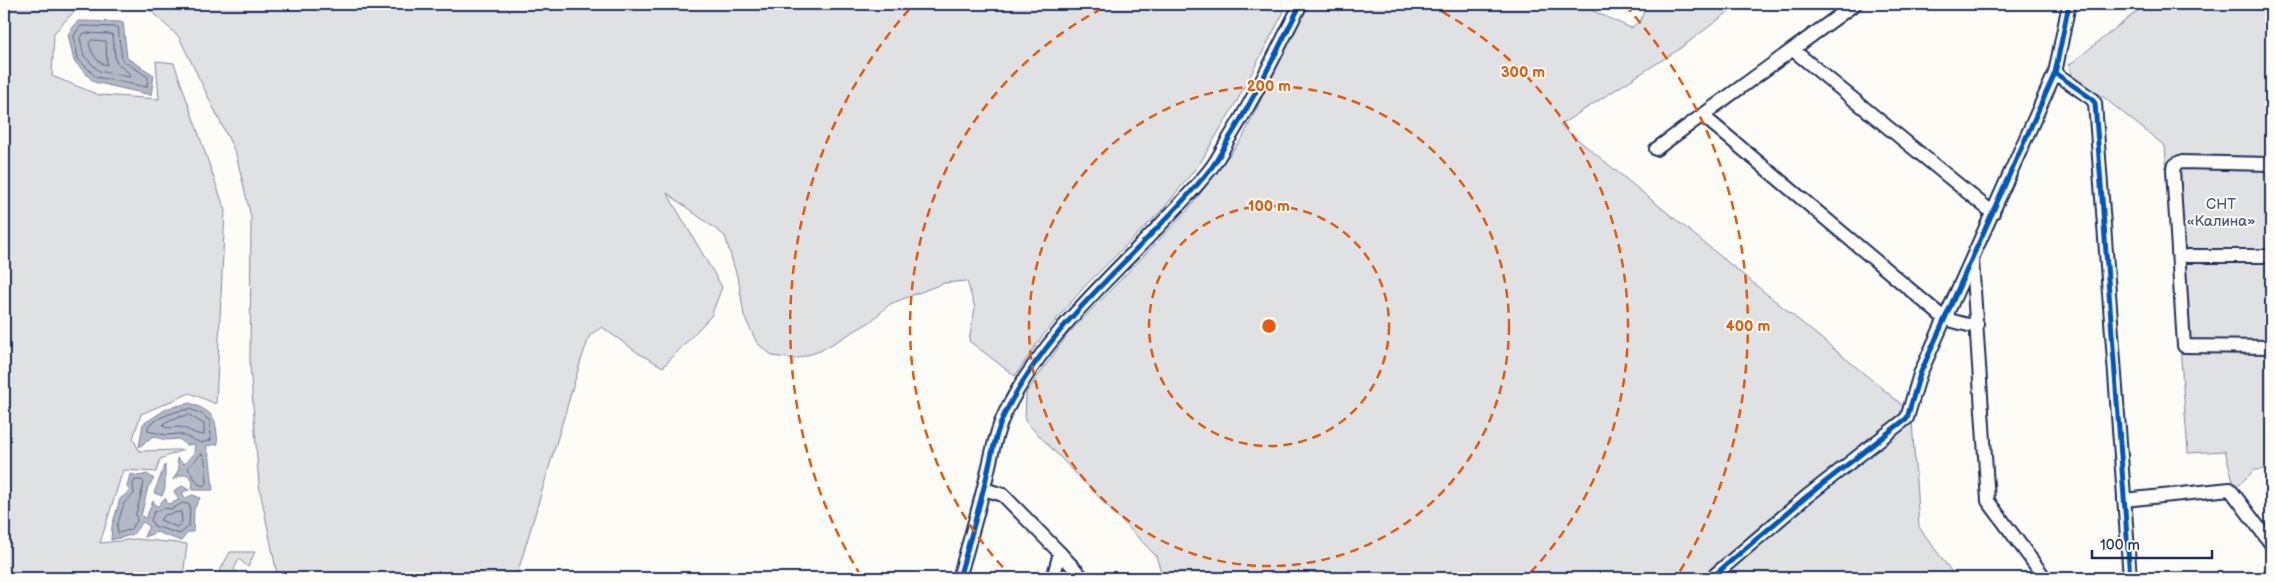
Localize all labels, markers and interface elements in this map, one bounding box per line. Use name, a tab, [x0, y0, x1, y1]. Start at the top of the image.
text: 300 m	[1501, 63, 1545, 82]
text: 200 m	[1247, 77, 1291, 96]
park label: СНТ «Калина»	[2186, 195, 2256, 231]
text: 100 m	[1248, 197, 1290, 216]
centre of rings	[1260, 317, 1278, 335]
text: 400 m	[1726, 317, 1770, 336]
scale bar	[2092, 527, 2212, 559]
text: 100 m	[2100, 536, 2140, 555]

